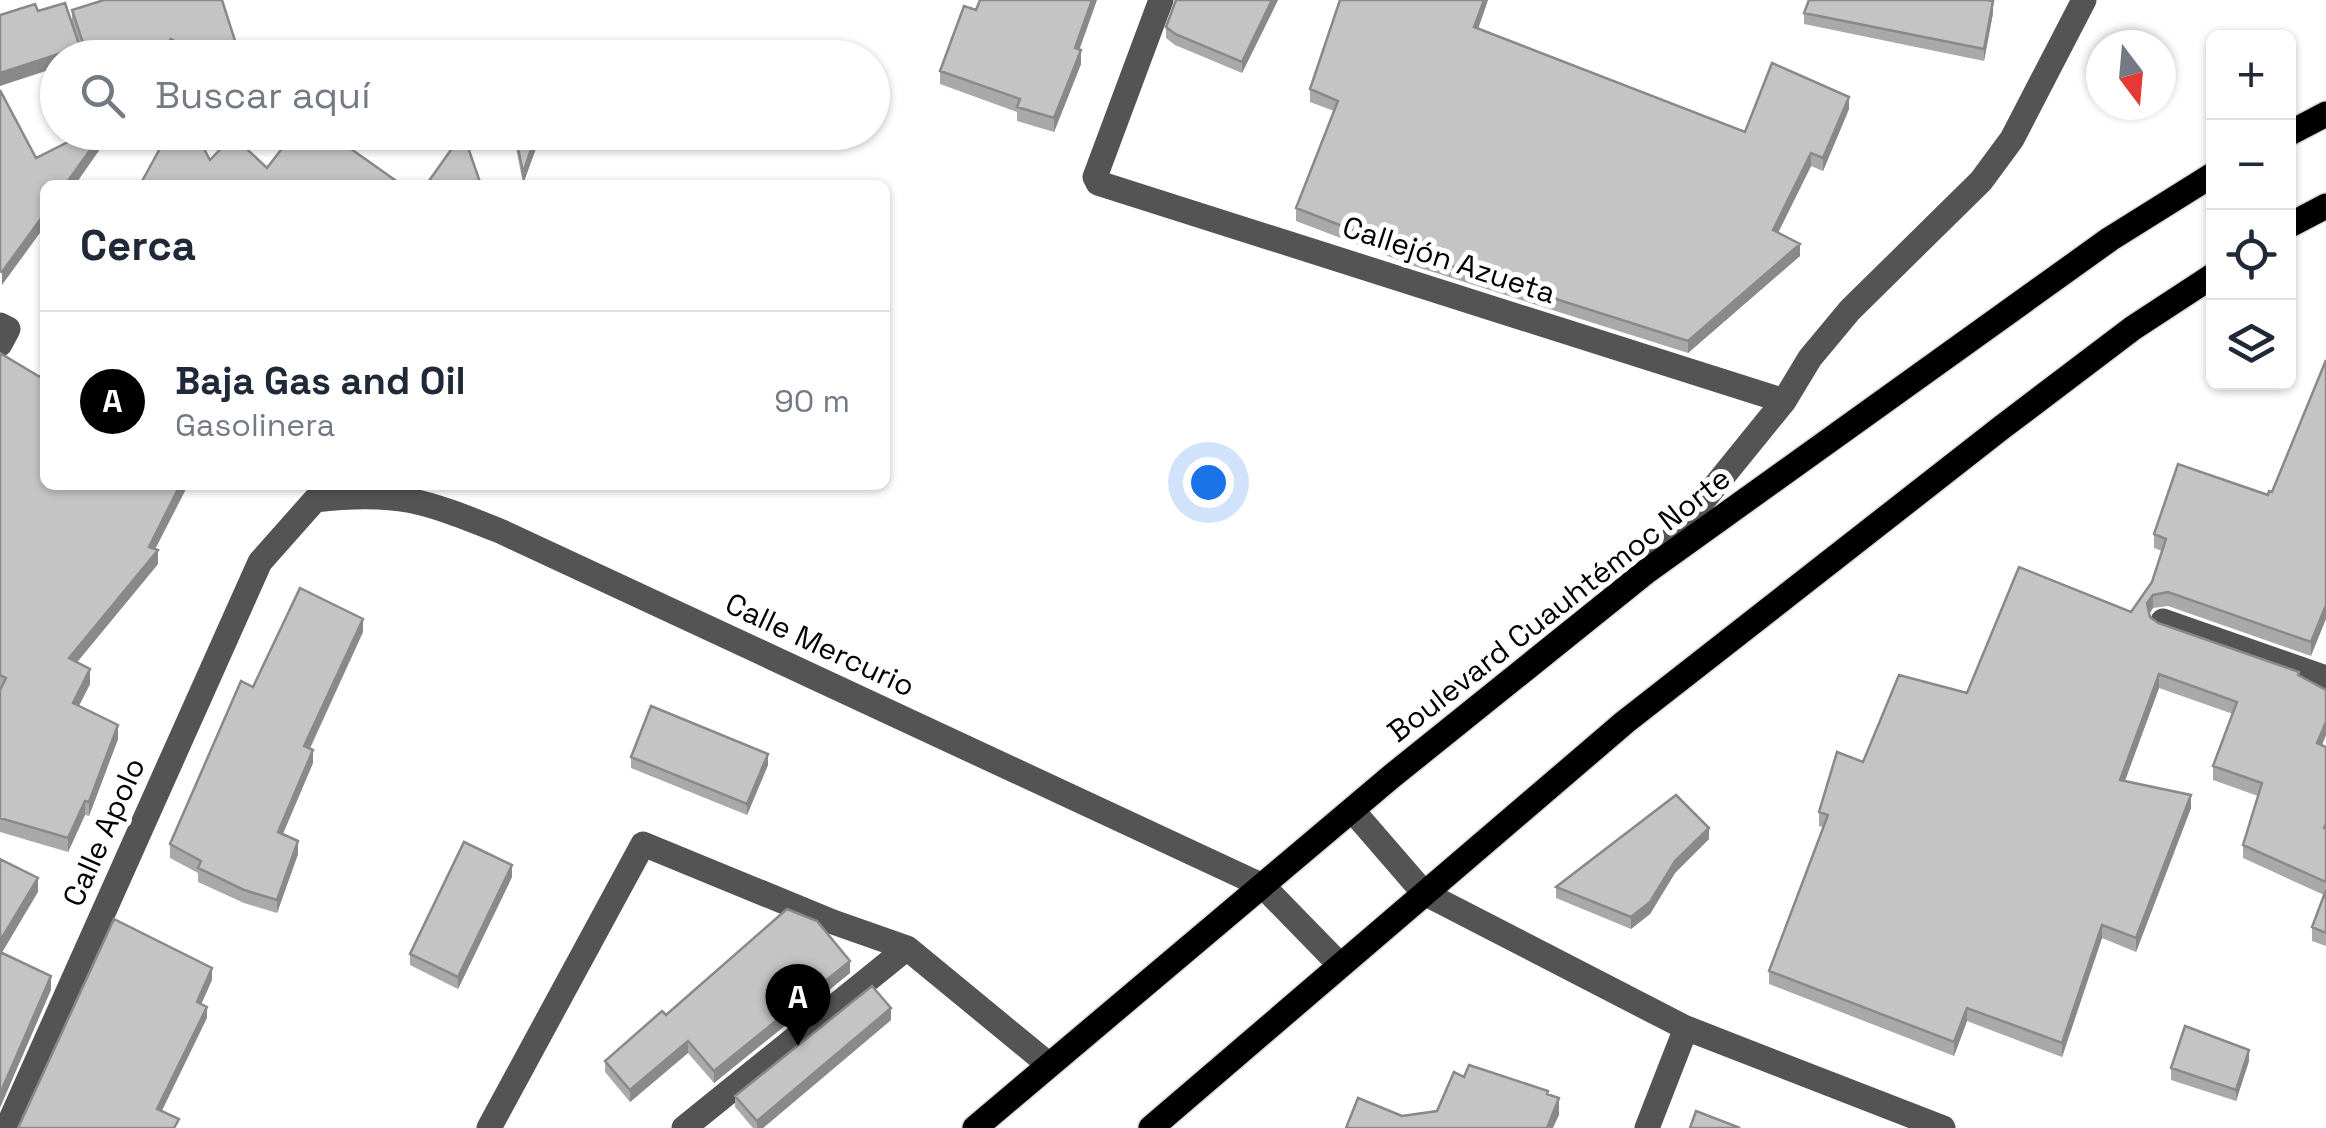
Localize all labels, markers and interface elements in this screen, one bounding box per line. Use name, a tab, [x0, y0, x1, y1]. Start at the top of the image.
north arrow	[2086, 30, 2176, 120]
map controls	[2206, 30, 2296, 390]
button: +	[2206, 30, 2296, 120]
search box	[40, 40, 890, 150]
icon: search	[75, 68, 130, 123]
text: Buscar aquí	[155, 71, 370, 119]
button: −	[2206, 120, 2296, 210]
street label: Callejón Azueta	[1338, 207, 1561, 312]
button: locate	[2206, 210, 2296, 300]
text: Cerca	[80, 219, 196, 272]
button: layers	[2206, 300, 2296, 390]
text: Baja Gas and Oil	[175, 357, 466, 405]
text: A	[102, 381, 123, 421]
text: 90 m	[774, 381, 850, 421]
text: Gasolinera	[175, 405, 335, 445]
your location	[1183, 457, 1234, 508]
street label: Boulevard Cuauhtémoc Norte	[1379, 459, 1738, 751]
street label: Calle Mercurio	[719, 584, 921, 705]
street label: Calle Apolo	[53, 751, 154, 912]
pin: A	[766, 964, 830, 1046]

